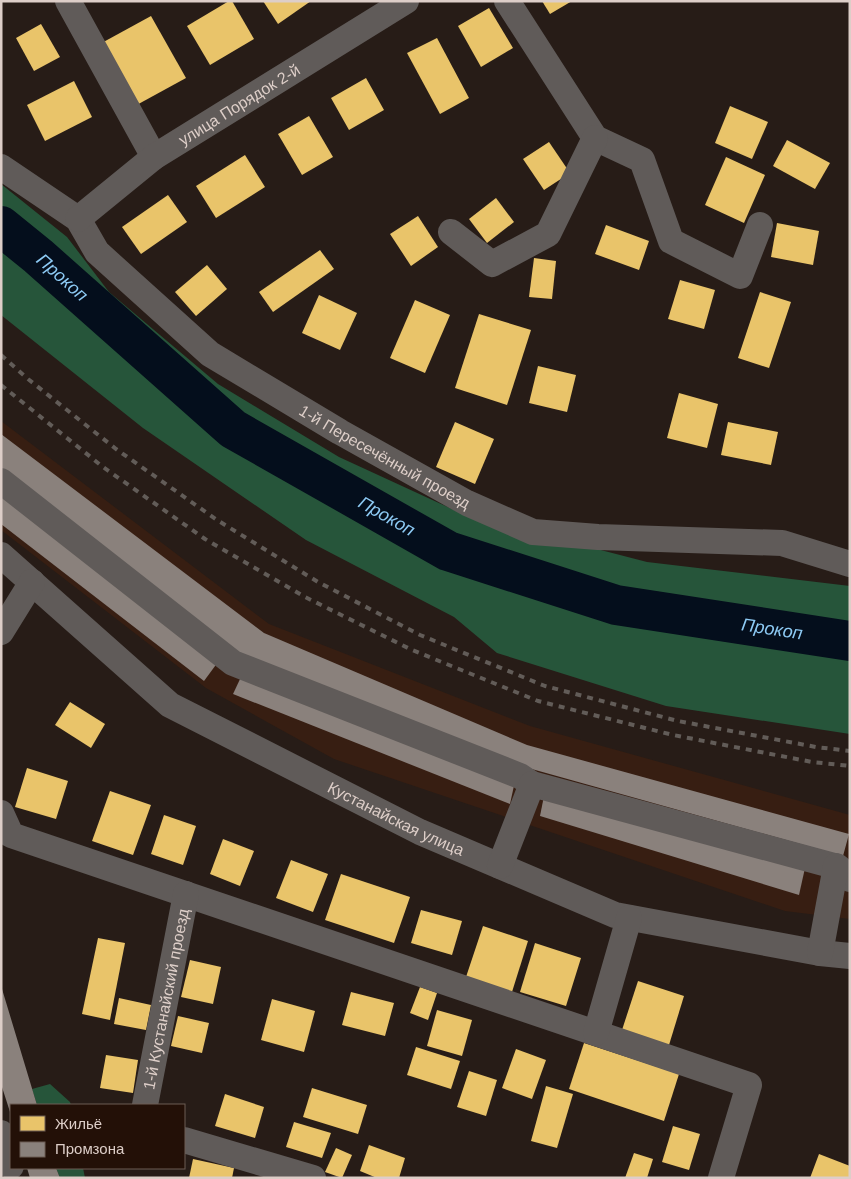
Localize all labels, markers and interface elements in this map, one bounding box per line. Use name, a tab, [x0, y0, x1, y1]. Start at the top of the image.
street label: улица Порядок 2-й	[176, 61, 303, 149]
water label: Прокоп	[33, 250, 92, 305]
street label: 1-й Пересечённый проезд	[296, 402, 474, 512]
water label: Прокоп	[355, 492, 418, 540]
water label: Прокоп	[740, 614, 804, 644]
street label: Кустанайская улица	[325, 779, 467, 859]
street label: 1-й Кустанайский проезд	[140, 906, 192, 1091]
legend	[10, 1104, 185, 1169]
text: Жильё	[55, 1115, 102, 1132]
text: Промзона	[55, 1140, 125, 1157]

